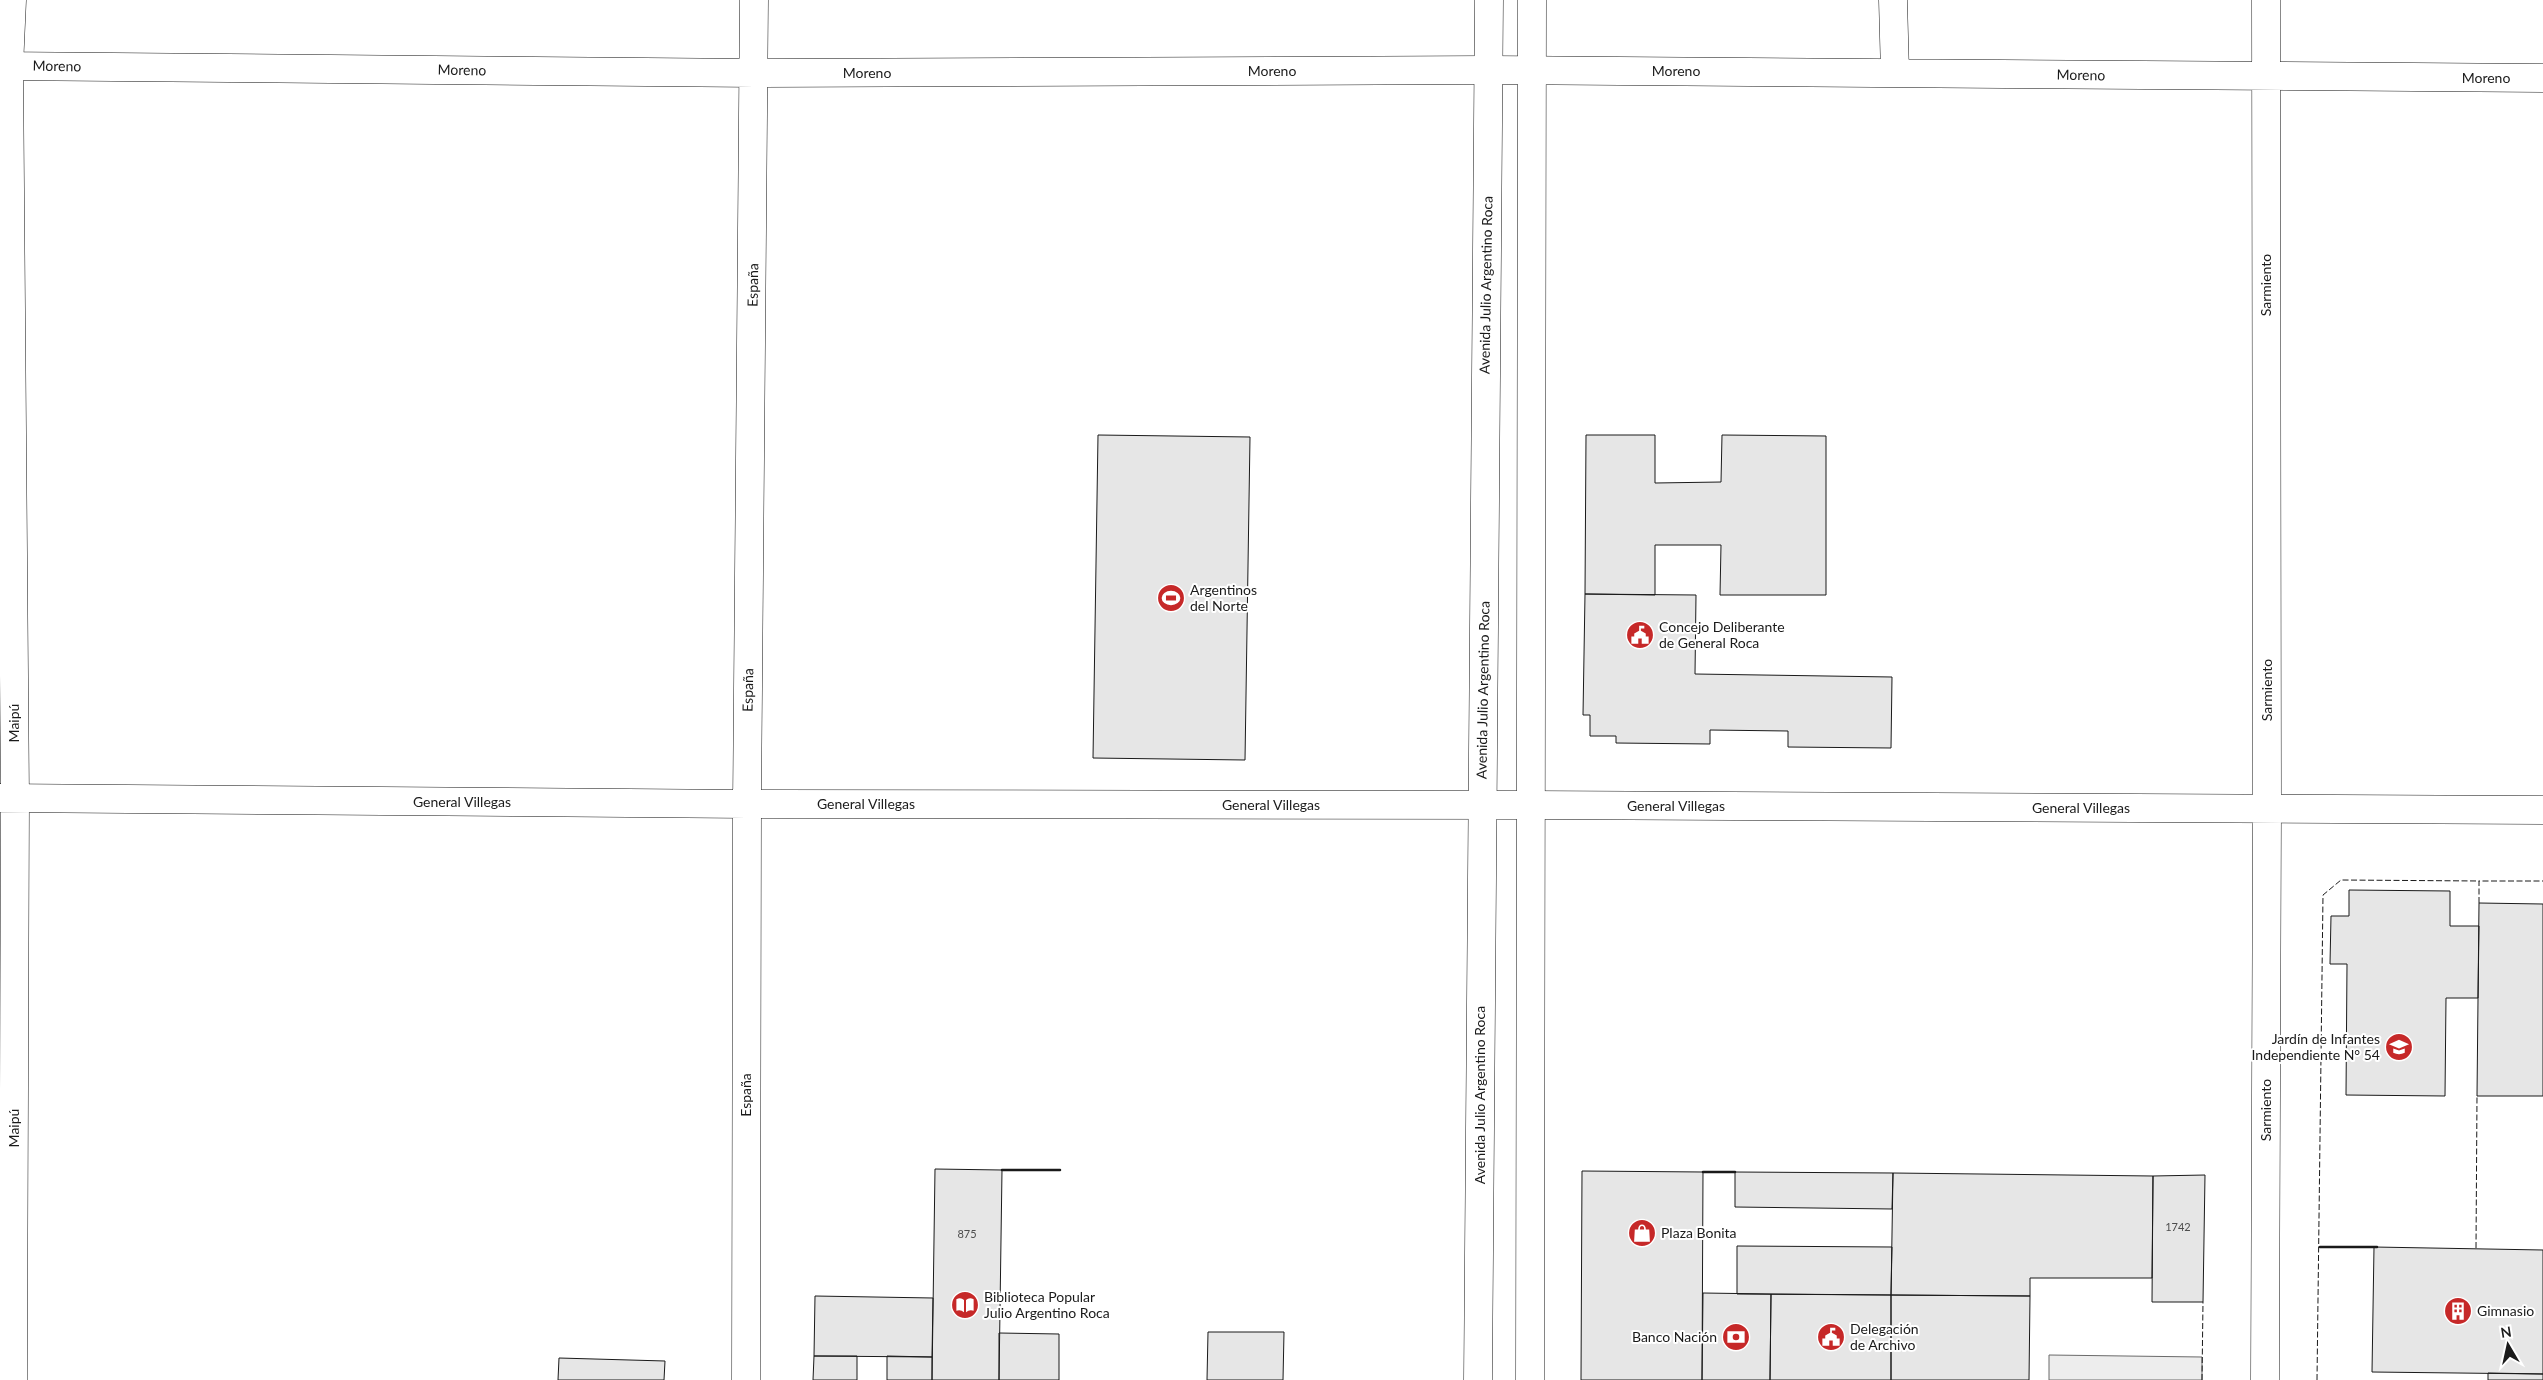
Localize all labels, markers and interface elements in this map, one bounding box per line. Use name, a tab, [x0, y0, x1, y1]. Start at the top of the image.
street label: Moreno	[33, 57, 82, 74]
street label: Moreno	[438, 61, 487, 78]
street label: Moreno	[1248, 62, 1296, 79]
street label: Moreno	[1652, 62, 1700, 79]
street label: Moreno	[843, 64, 891, 81]
street label: Moreno	[2057, 66, 2106, 83]
street label: Moreno	[2462, 69, 2510, 86]
street label: Avenida Julio Argentino Roca	[1475, 196, 1496, 374]
street label: Sarmiento	[2257, 254, 2274, 316]
street label: España	[744, 263, 761, 307]
place label: Argentinos del Norte	[1190, 581, 1257, 614]
sports icon: Argentinos del Norte	[1156, 583, 1186, 613]
street label: Avenida Julio Argentino Roca	[1472, 601, 1493, 779]
place label: Concejo Deliberante de General Roca	[1659, 618, 1785, 651]
public building icon: Concejo Deliberante de General Roca	[1625, 620, 1655, 650]
street label: Sarmiento	[2258, 659, 2275, 721]
street label: España	[739, 668, 756, 712]
street label: Maipú	[5, 704, 22, 742]
street label: General Villegas	[413, 793, 511, 810]
street label: General Villegas	[817, 795, 915, 812]
street label: General Villegas	[1222, 796, 1320, 813]
street label: General Villegas	[1627, 797, 1725, 814]
street label: General Villegas	[2032, 799, 2130, 816]
street label: Avenida Julio Argentino Roca	[1471, 1006, 1488, 1184]
place label: Jardín de Infantes Independiente N° 54	[2252, 1030, 2380, 1063]
school or university icon: Jardín de Infantes Independiente N° 54	[2384, 1032, 2414, 1062]
street label: España	[737, 1073, 754, 1117]
street label: Sarmiento	[2257, 1079, 2274, 1141]
street label: Maipú	[5, 1109, 22, 1147]
shop icon: Plaza Bonita	[1627, 1218, 1657, 1248]
house number: 1742	[2165, 1220, 2191, 1233]
place label: Plaza Bonita	[1661, 1224, 1737, 1241]
house number: 875	[957, 1227, 977, 1240]
place label: Biblioteca Popular Julio Argentino Roca	[984, 1288, 1110, 1321]
library icon: Biblioteca Popular Julio Argentino Roca	[950, 1290, 980, 1320]
building icon: Gimnasio	[2443, 1296, 2473, 1326]
place label: Gimnasio	[2477, 1302, 2534, 1319]
place label: Delegación de Archivo	[1850, 1320, 1919, 1353]
north arrow	[2483, 1320, 2533, 1370]
bank icon: Banco Nación	[1721, 1322, 1751, 1352]
public building icon: Delegación de Archivo	[1816, 1322, 1846, 1352]
text: N	[2499, 1322, 2513, 1341]
place label: Banco Nación	[1632, 1328, 1717, 1345]

